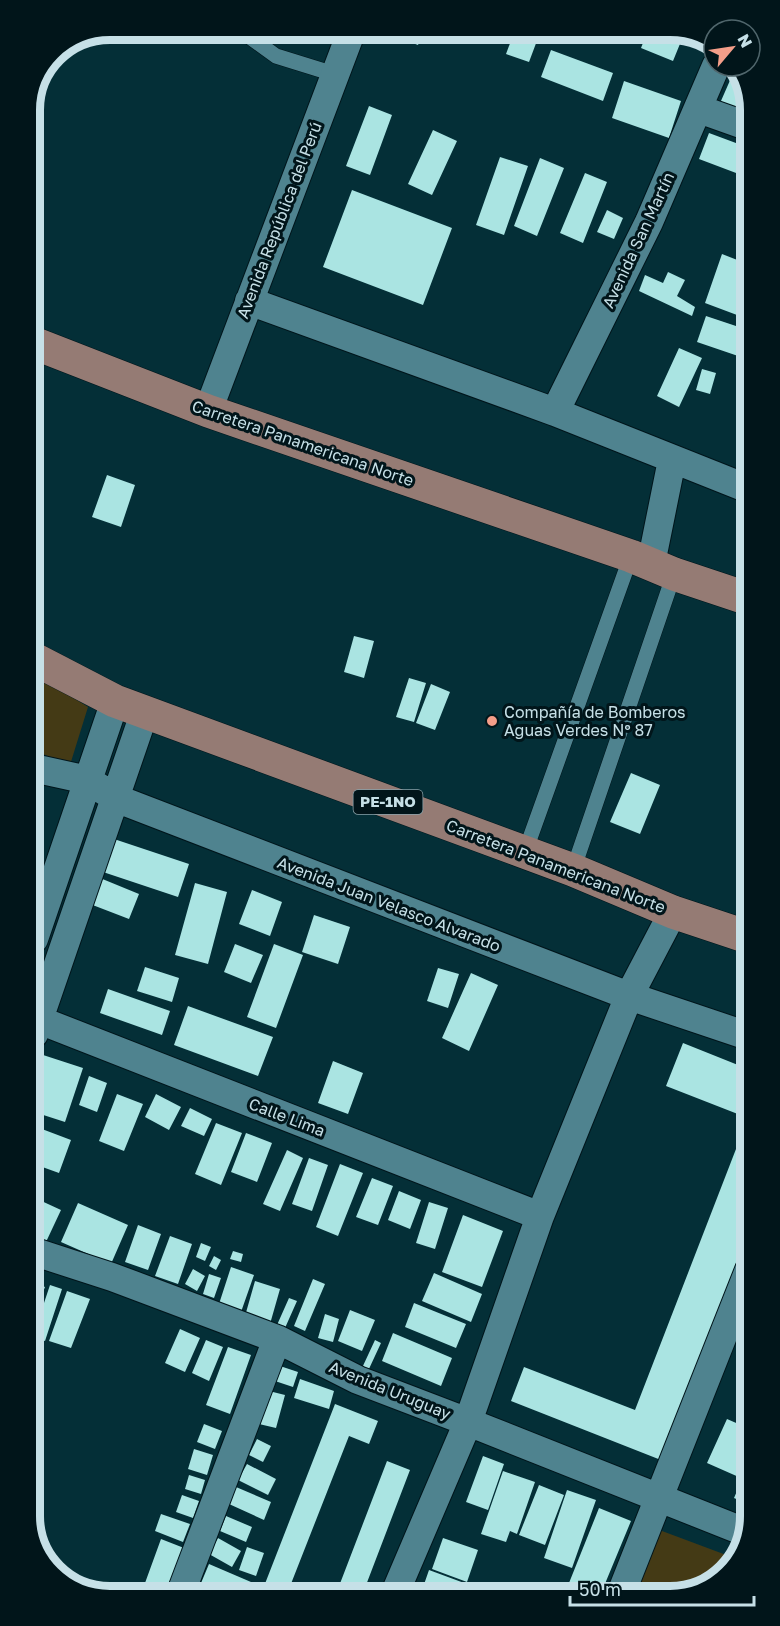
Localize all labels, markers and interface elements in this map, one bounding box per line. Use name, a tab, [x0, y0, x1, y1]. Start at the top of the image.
north arrow	[702, 18, 762, 78]
text: N	[733, 31, 757, 51]
street label: Avenida República del Perú	[232, 119, 326, 321]
street label: Avenida San Martín	[598, 169, 678, 311]
street label: Carretera Panamericana Norte	[190, 396, 416, 490]
place label: Compañía de Bomberos Aguas Verdes Nº 87	[504, 702, 686, 740]
marker: Compañía de Bomberos Aguas Verdes Nº 87	[485, 714, 499, 728]
road number: PE-1NO	[354, 790, 422, 814]
street label: Carretera Panamericana Norte	[444, 815, 668, 917]
street label: Avenida Juan Velasco Alvarado	[275, 852, 503, 956]
street label: Calle Lima	[246, 1093, 328, 1141]
street label: Avenida Uruguay	[326, 1356, 454, 1424]
scale bar	[570, 1569, 754, 1607]
text: 50 m	[579, 1578, 621, 1600]

